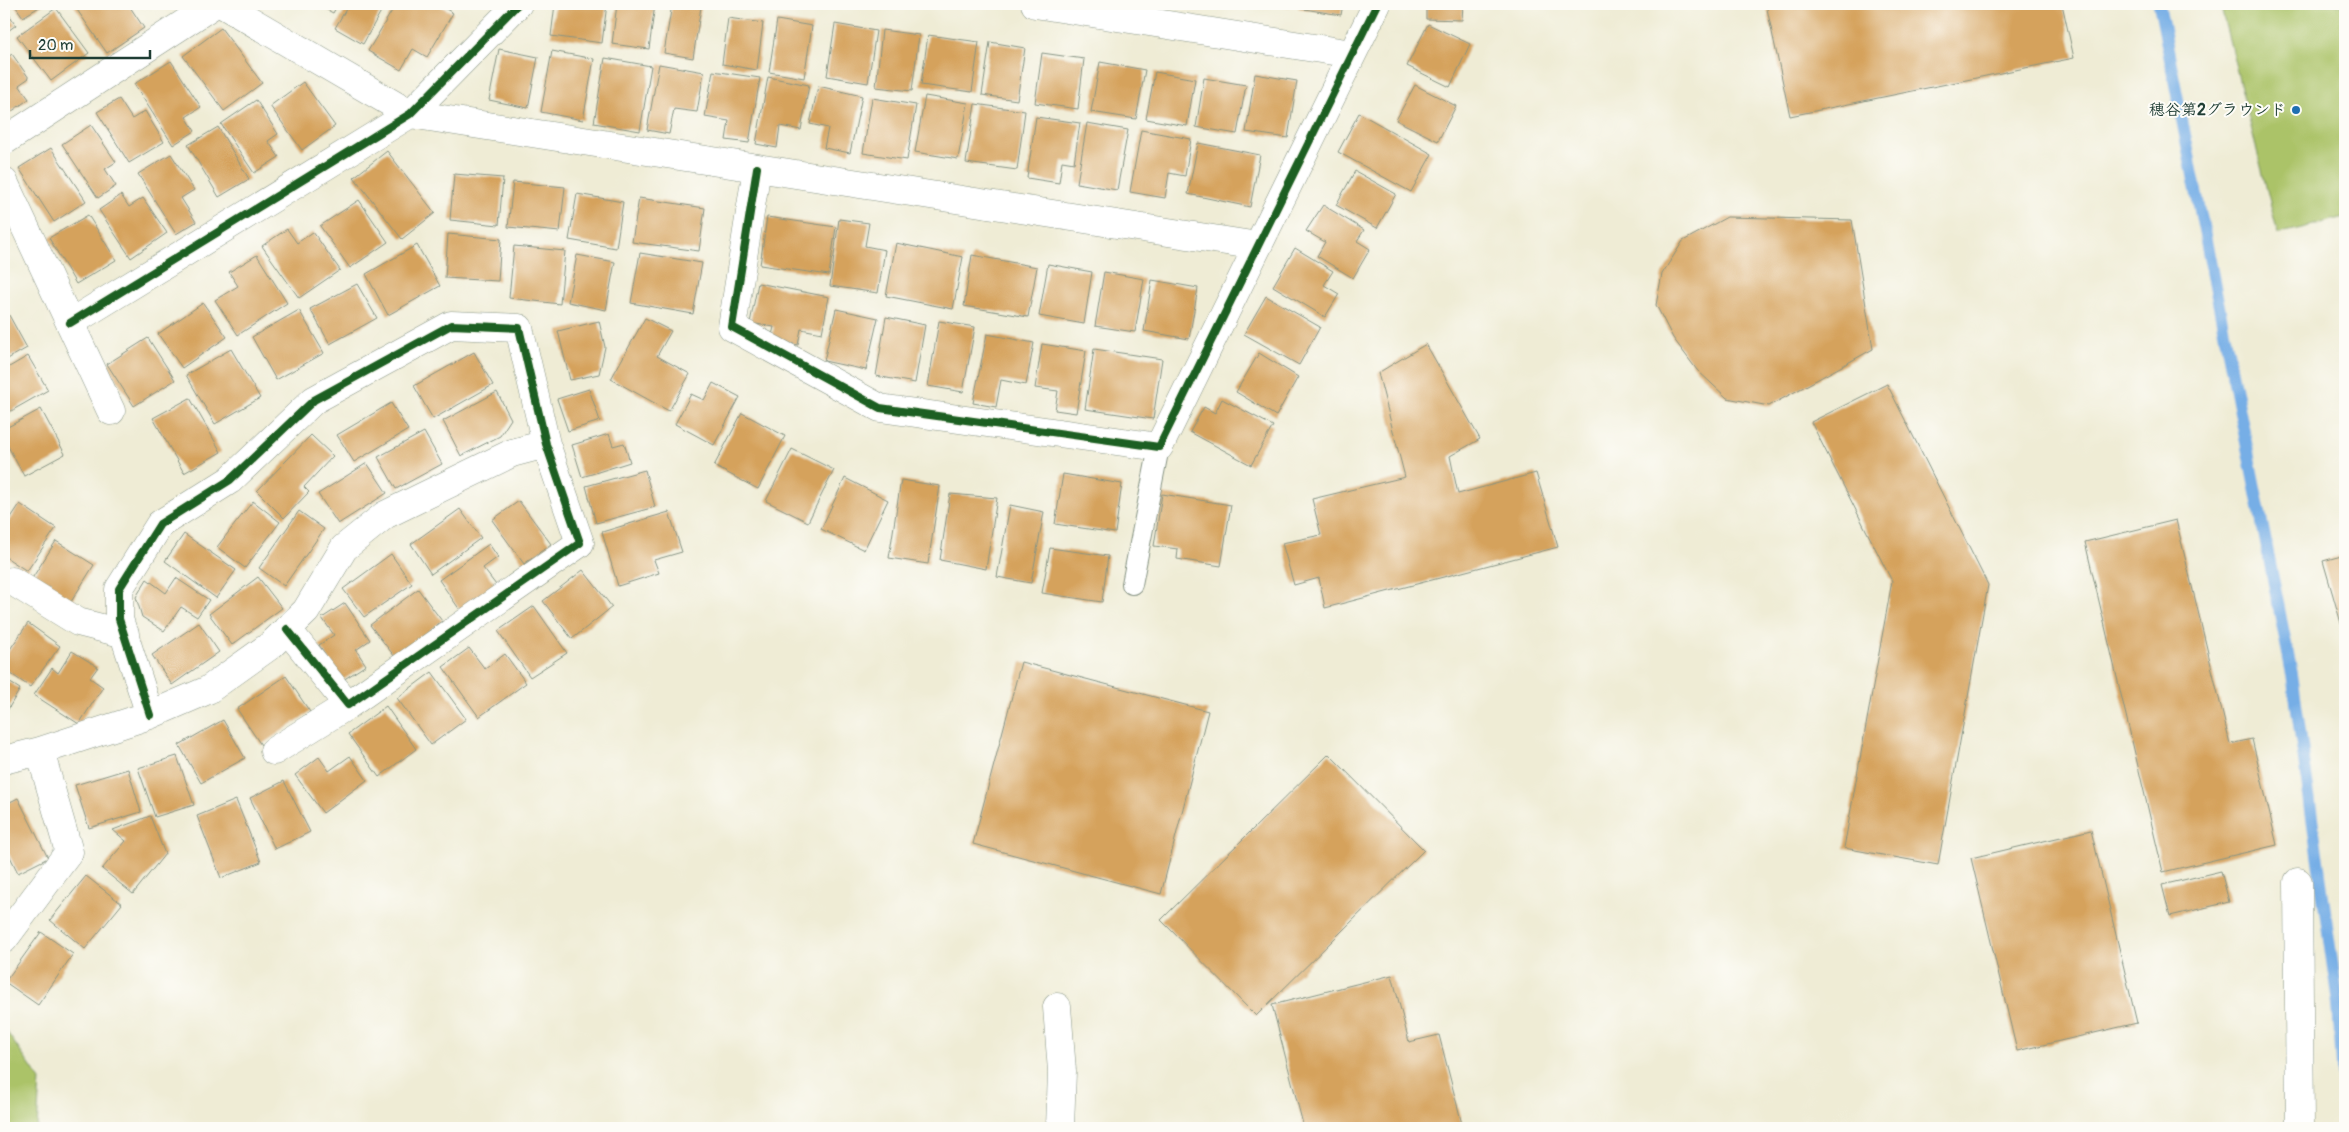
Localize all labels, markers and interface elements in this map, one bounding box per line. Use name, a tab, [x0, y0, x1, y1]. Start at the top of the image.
scale bar	[30, 28, 150, 60]
text: 20 m	[38, 36, 73, 55]
place label: 穂谷第2グラウンド	[2149, 100, 2286, 120]
marker: 穂谷第2グラウンド	[2290, 104, 2302, 116]

